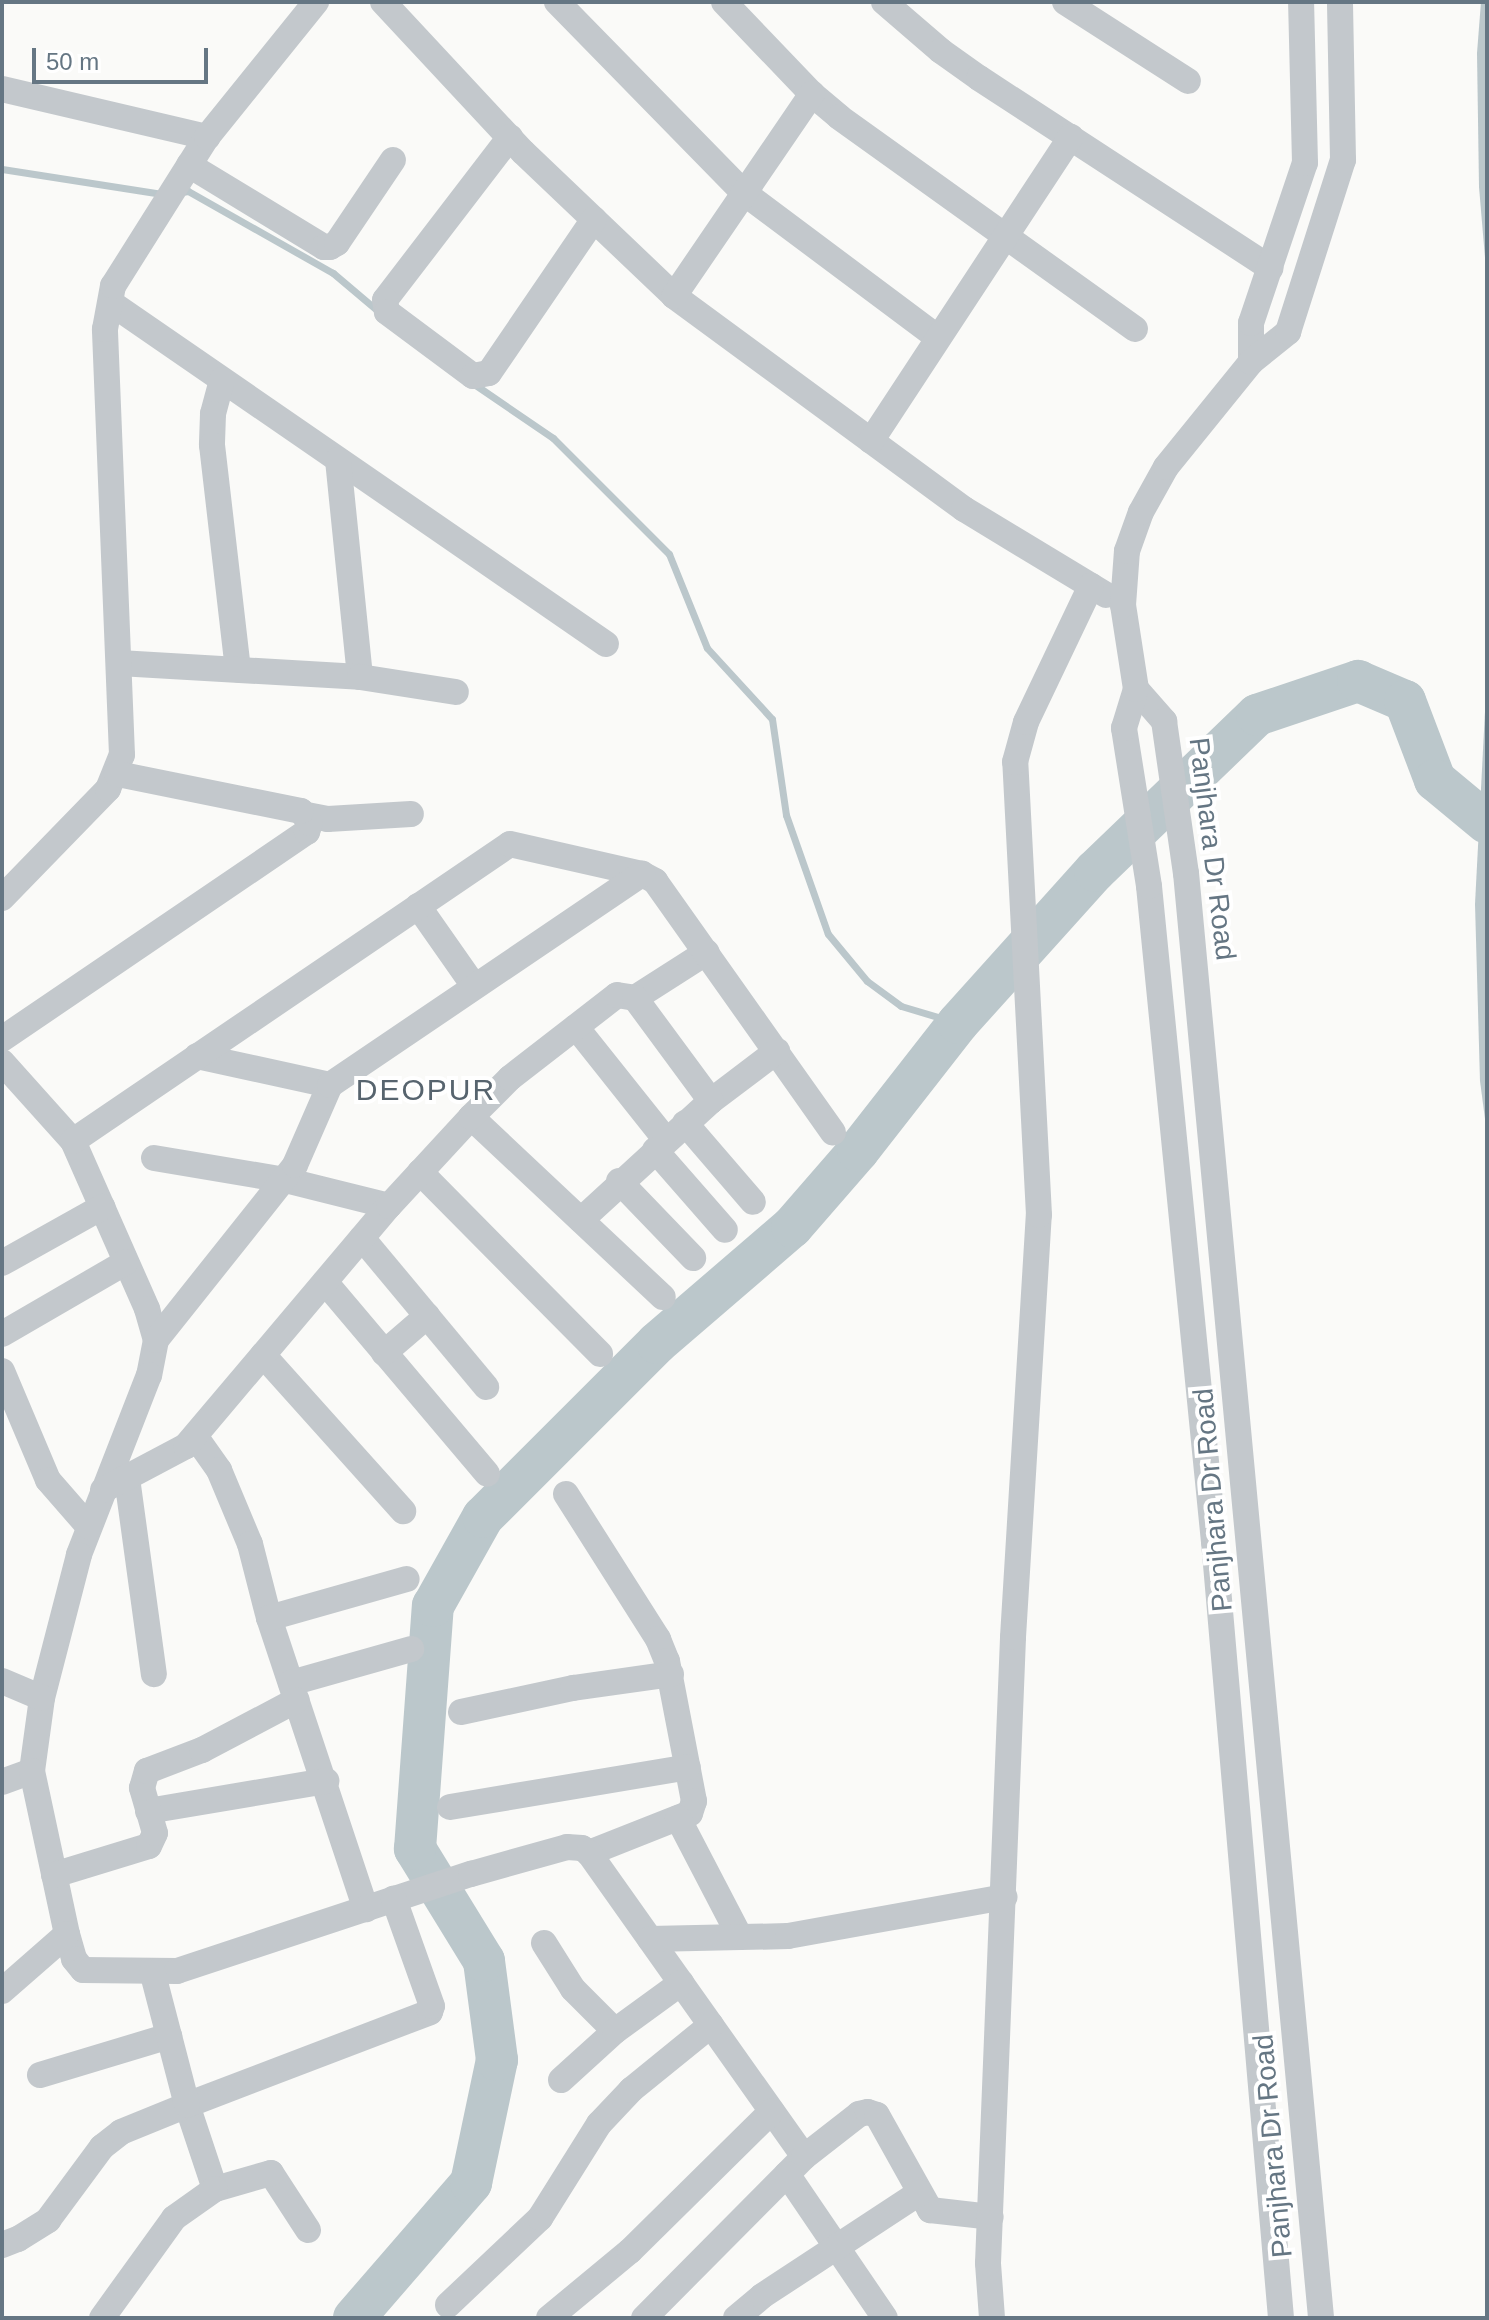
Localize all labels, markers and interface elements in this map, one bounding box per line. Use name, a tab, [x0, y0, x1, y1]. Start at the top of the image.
scale bar	[36, 32, 212, 82]
text: 50 m	[46, 48, 99, 75]
street label: Panjhara Dr Road	[1182, 736, 1242, 962]
district label: DEOPUR	[356, 1072, 496, 1108]
street label: Panjhara Dr Road	[1186, 1387, 1240, 1613]
street label: Panjhara Dr Road	[1246, 2033, 1300, 2259]

